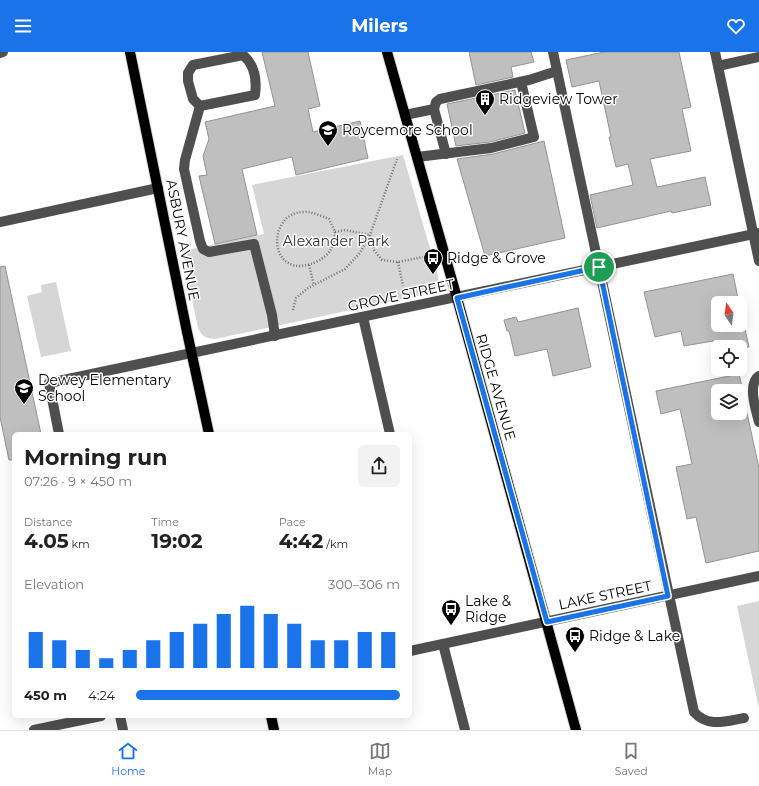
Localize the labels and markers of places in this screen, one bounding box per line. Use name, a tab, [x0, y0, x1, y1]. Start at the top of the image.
building icon: Ridgeview Tower	[474, 88, 496, 116]
place label: Ridgeview Tower	[499, 90, 618, 108]
school or university icon: Roycemore School	[317, 119, 339, 147]
place label: Roycemore School	[342, 121, 473, 139]
bus stop icon: Ridge & Grove	[422, 247, 444, 275]
place label: Ridge & Grove	[447, 249, 546, 267]
pin	[582, 250, 616, 284]
place label: Dewey Elementary School	[38, 371, 171, 405]
school or university icon: Dewey Elementary School	[13, 377, 35, 405]
place label: Lake & Ridge	[465, 592, 512, 626]
bus stop icon: Lake & Ridge	[440, 598, 462, 626]
bus stop icon: Ridge & Lake	[564, 625, 586, 653]
place label: Ridge & Lake	[589, 627, 680, 645]

